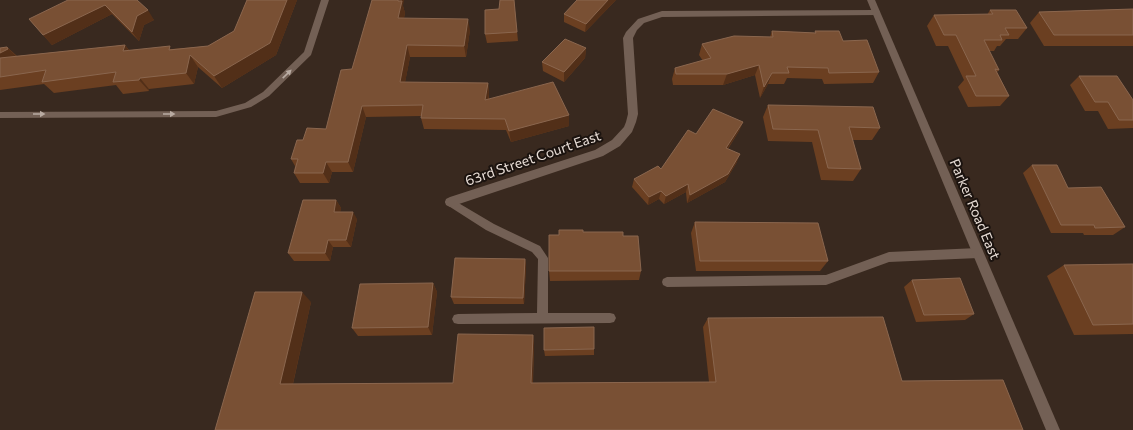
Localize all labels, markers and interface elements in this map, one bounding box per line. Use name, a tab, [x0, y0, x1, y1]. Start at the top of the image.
one-way arrow	[282, 69, 292, 79]
one-way arrow	[33, 111, 46, 117]
one-way arrow	[163, 111, 176, 117]
street label: 63rd Street Court East	[463, 126, 603, 189]
street label: Parker Road East	[947, 156, 1004, 262]

